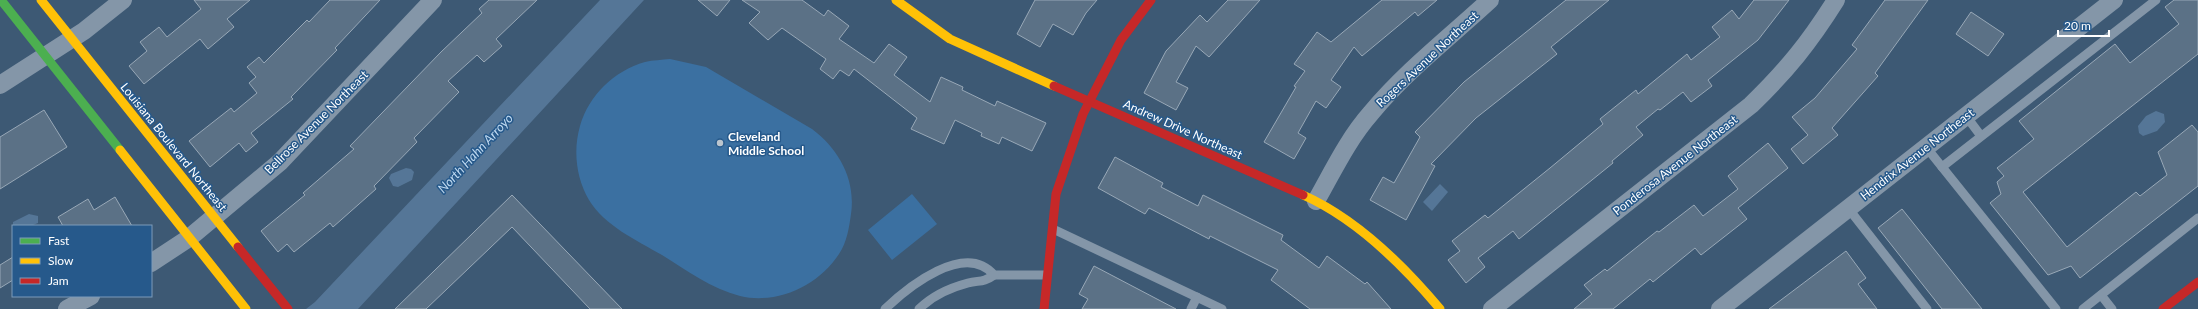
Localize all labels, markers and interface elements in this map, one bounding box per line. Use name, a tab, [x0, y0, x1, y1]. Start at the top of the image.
street label: Rogers Avenue Northeast	[1373, 7, 1482, 110]
scale bar	[2058, 12, 2109, 38]
text: 20 m	[2064, 18, 2091, 33]
street label: Bellrose Avenue Northeast	[261, 67, 371, 177]
street label: Louisiana Boulevard Northeast	[118, 80, 231, 215]
street label: Andrew Drive Northeast	[1121, 96, 1246, 162]
street label: Hendrix Avenue Northeast	[1857, 104, 1977, 203]
water label: North Hahn Arroyo	[434, 110, 516, 196]
street label: Ponderosa Avenue Northeast	[1610, 111, 1741, 218]
place label: Cleveland Middle School	[728, 129, 804, 158]
marker: Cleveland Middle School	[715, 138, 725, 148]
legend	[12, 225, 152, 297]
text: Fast	[48, 233, 70, 248]
text: Slow	[48, 253, 74, 268]
text: Jam	[48, 273, 69, 288]

